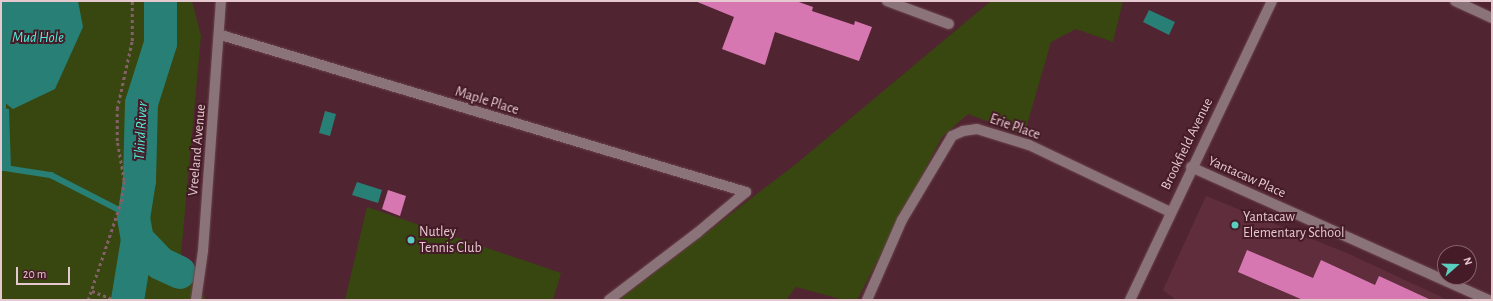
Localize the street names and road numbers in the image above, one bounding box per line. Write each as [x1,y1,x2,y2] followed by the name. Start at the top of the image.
[453,83,521,119] street label: Maple Place
[1158,95,1216,193] street label: Brookfield Avenue
[185,103,209,197] street label: Vreeland Avenue
[988,111,1042,143] street label: Erie Place
[1206,152,1288,202] street label: Yantacaw Place

